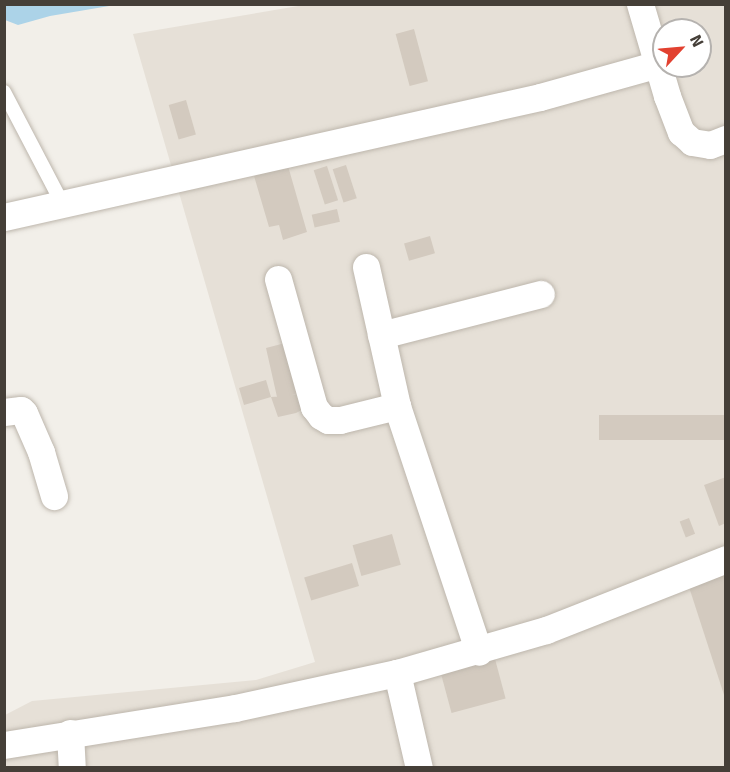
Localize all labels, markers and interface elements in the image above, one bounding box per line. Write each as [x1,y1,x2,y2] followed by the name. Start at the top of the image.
[652,18,712,78] north arrow
[685,32,708,50] text: N

